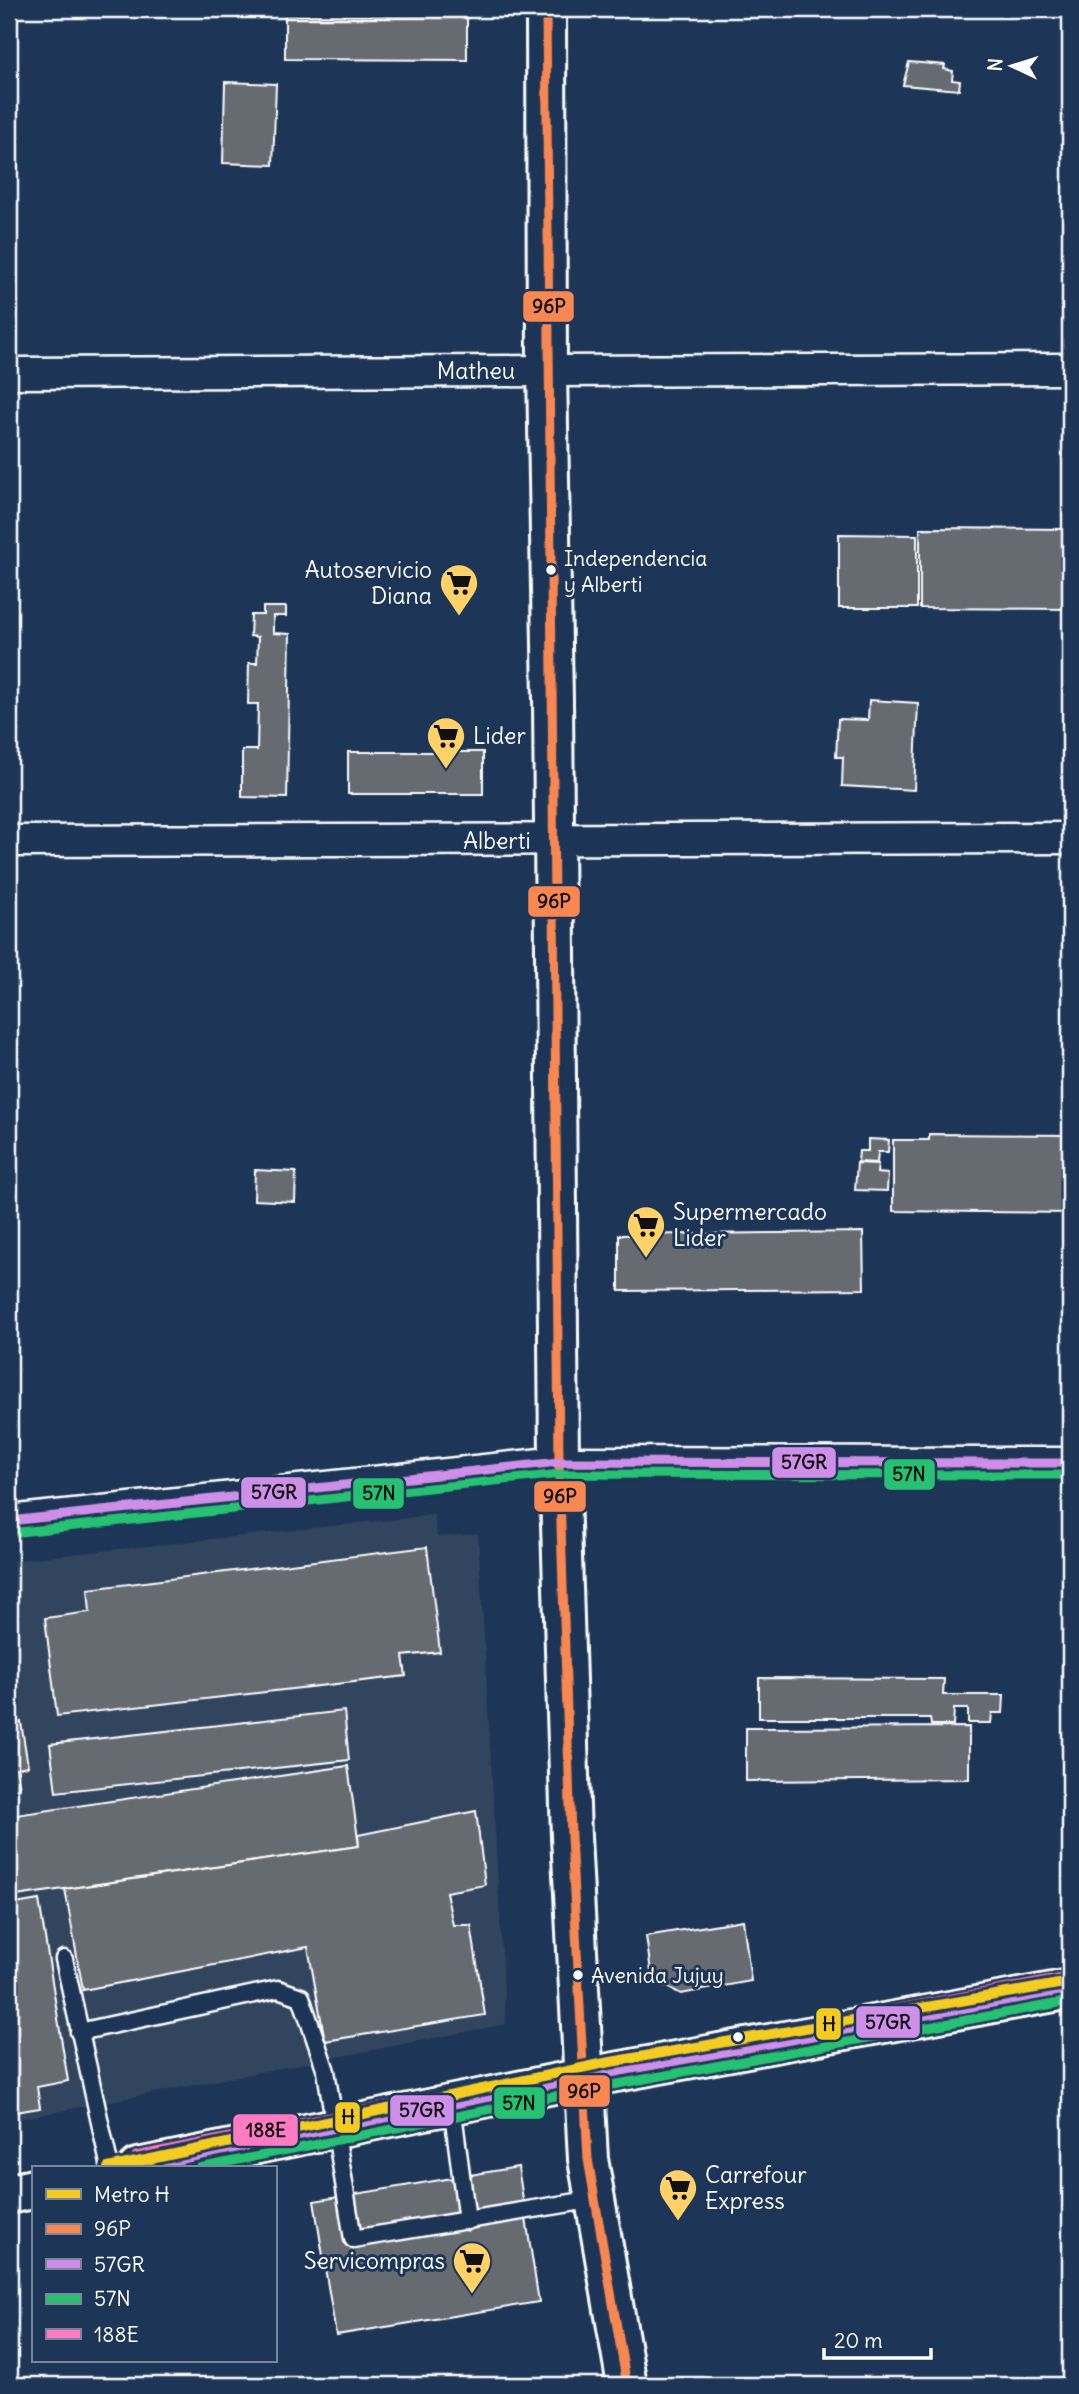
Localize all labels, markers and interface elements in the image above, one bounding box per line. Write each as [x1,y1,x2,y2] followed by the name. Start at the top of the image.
[978,32,1048,102] north arrow
[983,57,1007,72] text: N
[522,290,575,323] line badge: 96P
[532,294,566,318] text: 96P
[437,356,515,385] street label: Matheu
[564,545,707,598] place label: Independencia y Alberti
[305,555,432,610] place label: Autoservicio Diana
[438,562,480,617] supermarket icon: Autoservicio Diana
[544,563,558,577] marker: Independencia y Alberti
[425,715,467,770] supermarket icon: Lider
[473,721,526,750] place label: Lider
[463,826,531,855] street label: Alberti
[527,885,581,918] line badge: 96P
[537,889,571,913] text: 96P
[673,1197,827,1252] place label: Supermercado Lider
[625,1204,667,1259] supermarket icon: Supermercado Lider
[771,1446,837,1479] line badge: 57GR
[781,1450,827,1474] text: 57GR
[883,1458,936,1491] line badge: 57N
[892,1462,926,1486] text: 57N
[240,1476,307,1509] line badge: 57GR
[352,1477,405,1510] line badge: 57N
[251,1480,297,1504] text: 57GR
[533,1480,587,1513] line badge: 96P
[362,1481,396,1505] text: 57N
[543,1484,577,1508] text: 96P
[591,1962,724,1989] place label: Avenida Jujuy
[571,1968,585,1982] marker: Avenida Jujuy
[855,2005,921,2039] line badge: 57GR
[815,2007,842,2041] line badge: H
[865,2010,911,2034] text: 57GR
[822,2012,836,2036] text: H
[731,2030,745,2044] unlabelled marker
[558,2074,611,2108] line badge: 96P
[567,2079,601,2103] text: 96P
[493,2086,546,2120] line badge: 57N
[502,2091,536,2115] text: 57N
[389,2094,455,2127] line badge: 57GR
[399,2098,445,2122] text: 57GR
[334,2101,361,2134] line badge: H
[341,2105,355,2129] text: H
[232,2113,299,2147] line badge: 188E
[246,2118,286,2142] text: 188E
[705,2160,807,2215] place label: Carrefour Express
[32,2166,276,2362] legend
[657,2167,699,2222] supermarket icon: Carrefour Express
[94,2181,170,2208] text: Metro H
[94,2215,131,2242] text: 96P
[451,2240,493,2295] supermarket icon: Servicompras
[304,2246,445,2275] place label: Servicompras
[94,2251,145,2278] text: 57GR
[94,2285,131,2312] text: 57N
[824,2317,930,2361] scale bar
[94,2321,139,2348] text: 188E
[834,2327,883,2354] text: 20 m

